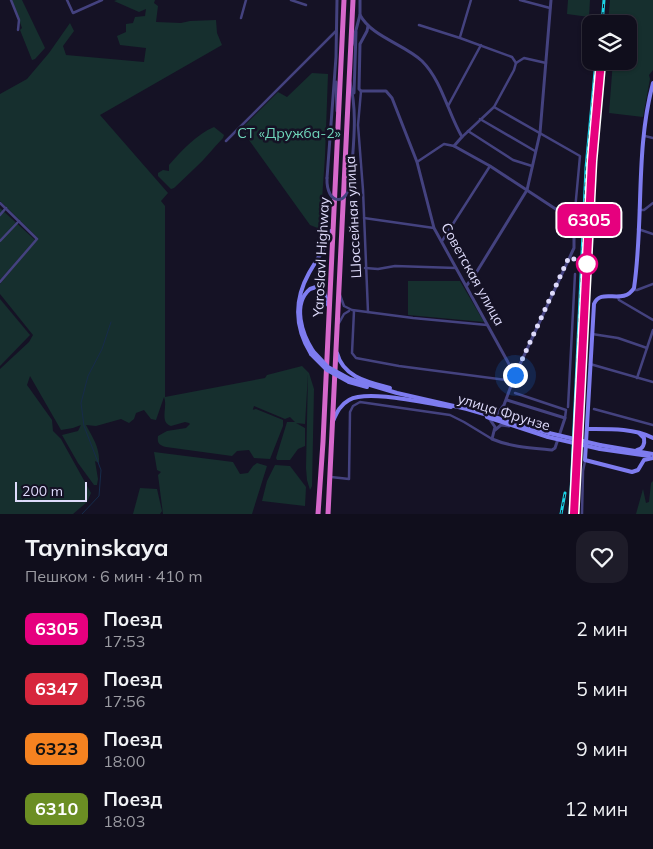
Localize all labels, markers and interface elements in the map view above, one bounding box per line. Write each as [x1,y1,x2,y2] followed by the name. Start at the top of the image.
[582,15,637,70] map controls
[582,15,637,70] button: layers
[237,124,341,142] park label: СТ «Дружба-2»
[341,155,365,279] street label: Шоссейная улица
[309,196,333,319] street label: Yaroslavl Highway
[554,204,624,236] line badge: 6305
[567,208,611,231] text: 6305
[437,219,509,329] street label: Советская улица
[576,253,598,275] unlabelled marker
[503,363,528,388] your location
[456,389,553,435] street label: улица Фрунзе
[15,479,88,502] scale bar
[22,482,63,500] text: 200 m
[576,531,628,583] button: heart
[25,532,169,562] text: Tayninskaya
[25,566,203,586] text: Пешком · 6 мин · 410 m
[103,607,162,631] text: Поезд
[35,617,78,640] text: 6305
[576,617,628,641] text: 2 мин
[103,631,145,651] text: 17:53
[103,667,162,691] text: Поезд
[35,677,78,700] text: 6347
[576,677,628,701] text: 5 мин
[103,691,145,711] text: 17:56
[103,727,162,751] text: Поезд
[35,737,78,760] text: 6323
[576,737,628,761] text: 9 мин
[103,751,145,771] text: 18:00
[103,787,162,811] text: Поезд
[35,797,78,820] text: 6310
[565,797,628,821] text: 12 мин
[103,811,145,831] text: 18:03

